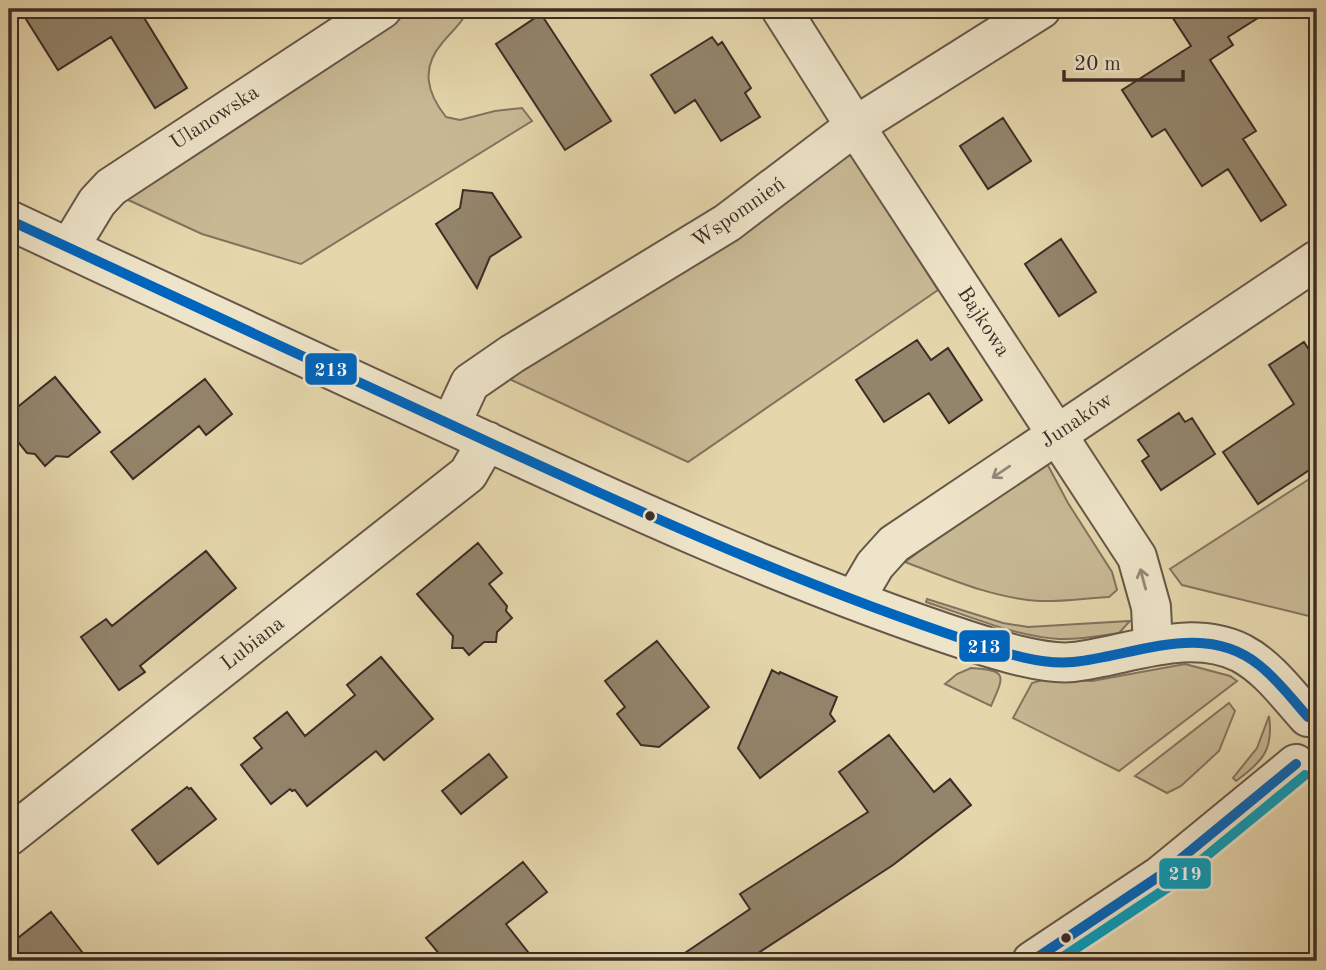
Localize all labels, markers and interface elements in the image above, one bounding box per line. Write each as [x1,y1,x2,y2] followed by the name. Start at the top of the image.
[1064,38,1182,82] scale bar
[1074,54,1121,75] text: 20 m
[167,82,263,154] street label: Ulanowska
[689,174,789,252] street label: Wspomnień
[953,283,1013,361] street label: Bajkowa
[304,352,358,386] line badge: 213
[314,362,348,381] text: 213
[1037,389,1117,453] street label: Junaków
[991,465,1011,479] one-way arrow
[643,509,657,523] unlabelled marker
[1136,568,1149,590] one-way arrow
[217,613,289,675] street label: Lubiana
[958,629,1011,663] line badge: 213
[967,639,1001,658] text: 213
[1158,857,1212,890] line badge: 219
[1168,866,1202,885] text: 219
[1059,931,1073,945] unlabelled marker

